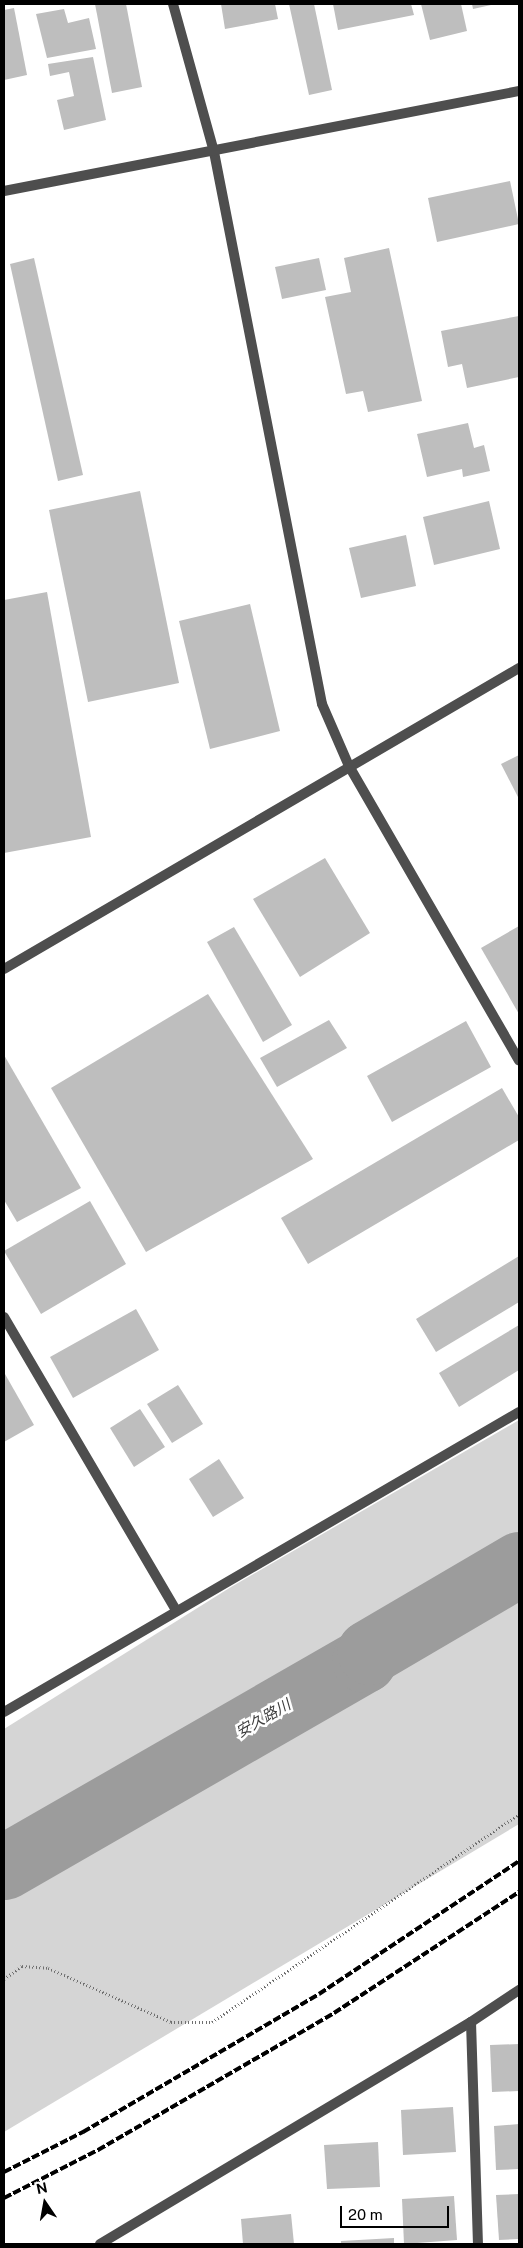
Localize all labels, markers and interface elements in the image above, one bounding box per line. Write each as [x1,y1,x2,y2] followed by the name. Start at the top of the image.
[233,1695,293,1741] water label: 安久路川
[20,2178,70,2228] north arrow
[35,2179,49,2197] text: N
[343,2196,452,2228] scale bar
[348,2206,383,2223] text: 20 m

